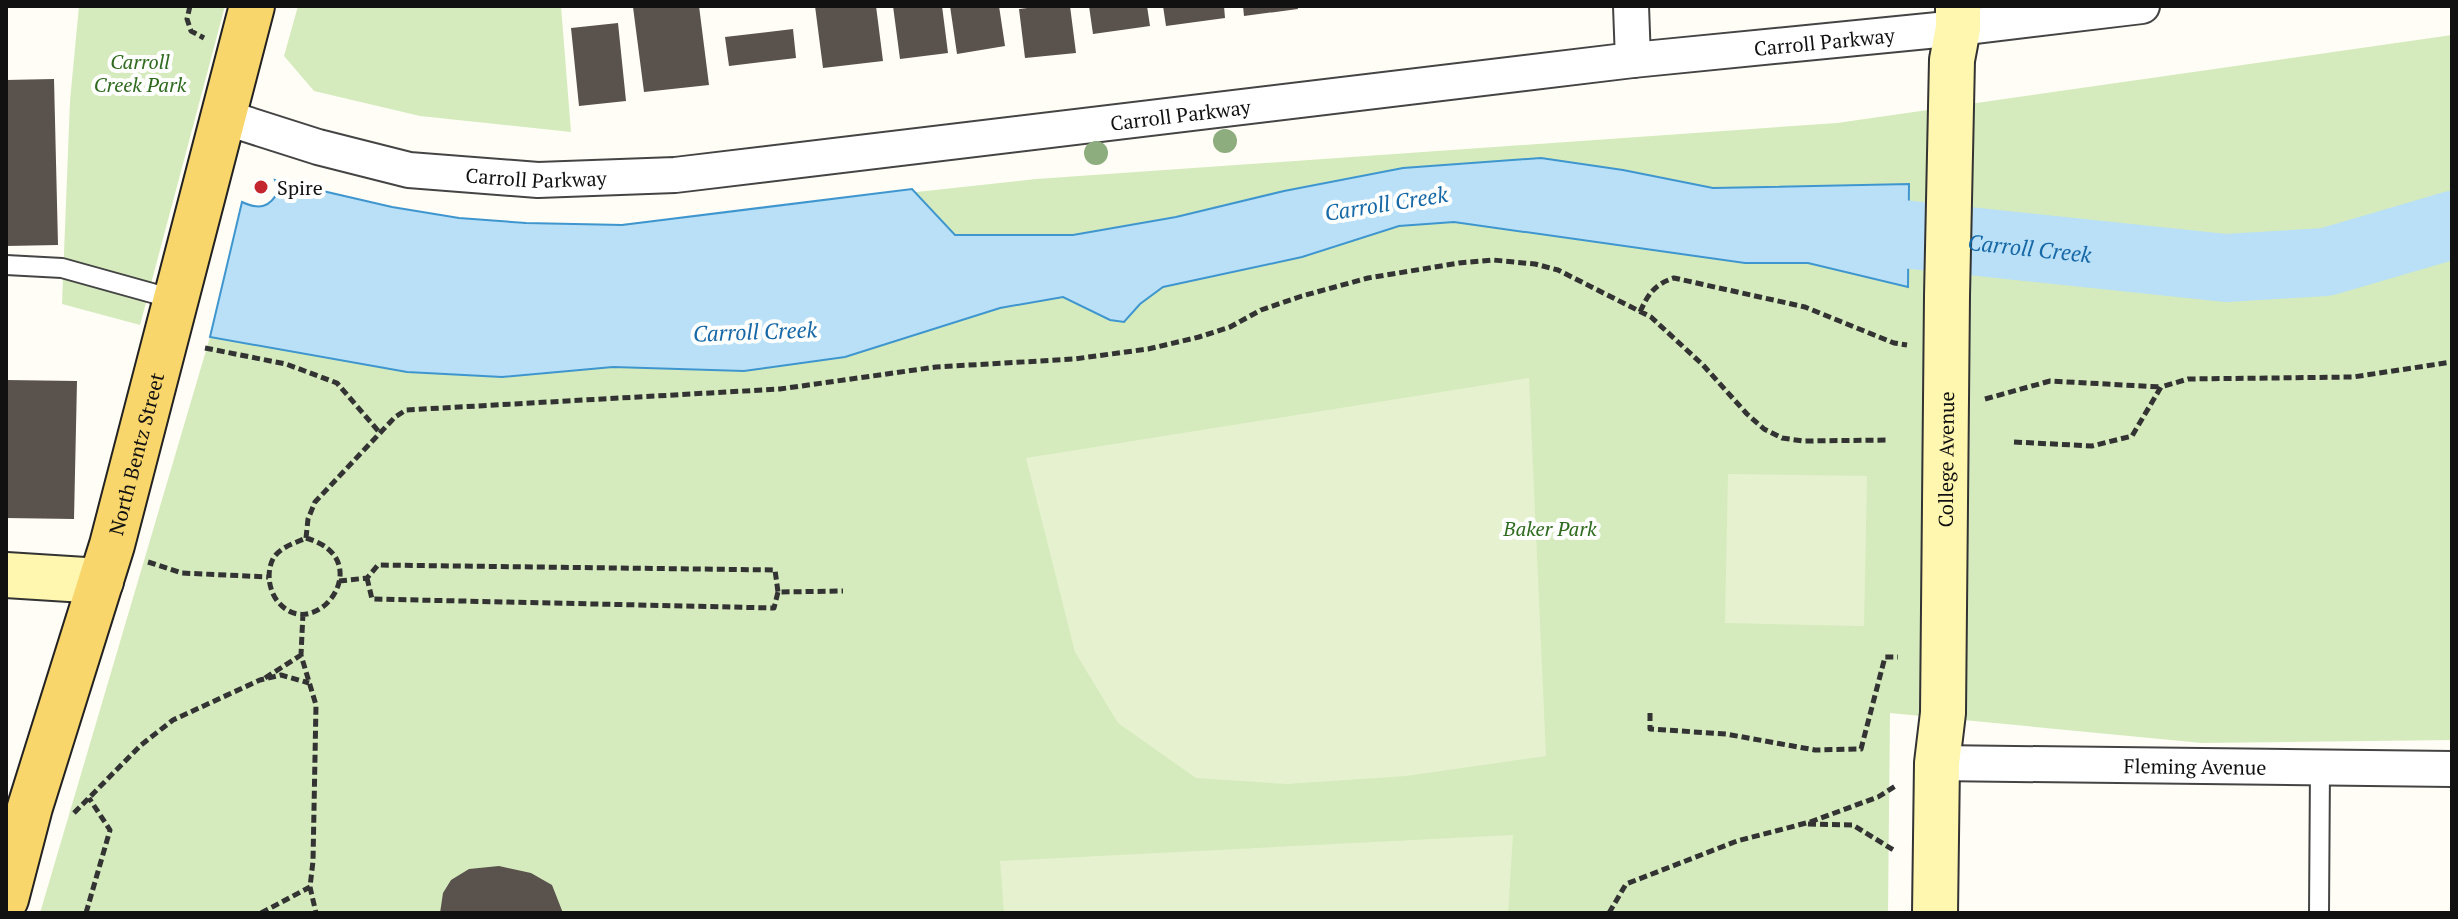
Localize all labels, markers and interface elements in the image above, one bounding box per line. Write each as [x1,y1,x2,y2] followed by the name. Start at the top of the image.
[1753,21,1897,62] street label: Carroll Parkway
[94,48,187,98] park label: Carroll Creek Park
[1109,92,1253,136] street label: Carroll Parkway
[465,161,608,194] street label: Carroll Parkway
[277,174,323,201] place label: Spire
[252,178,270,196] marker: Spire
[1322,179,1450,227] water label: Carroll Creek
[1967,226,2094,268] water label: Carroll Creek
[693,314,818,348] water label: Carroll Creek
[102,369,170,538] street label: North Bentz Street
[1931,391,1960,528] street label: College Avenue
[1502,515,1597,542] park label: Baker Park
[2123,752,2266,780] street label: Fleming Avenue

